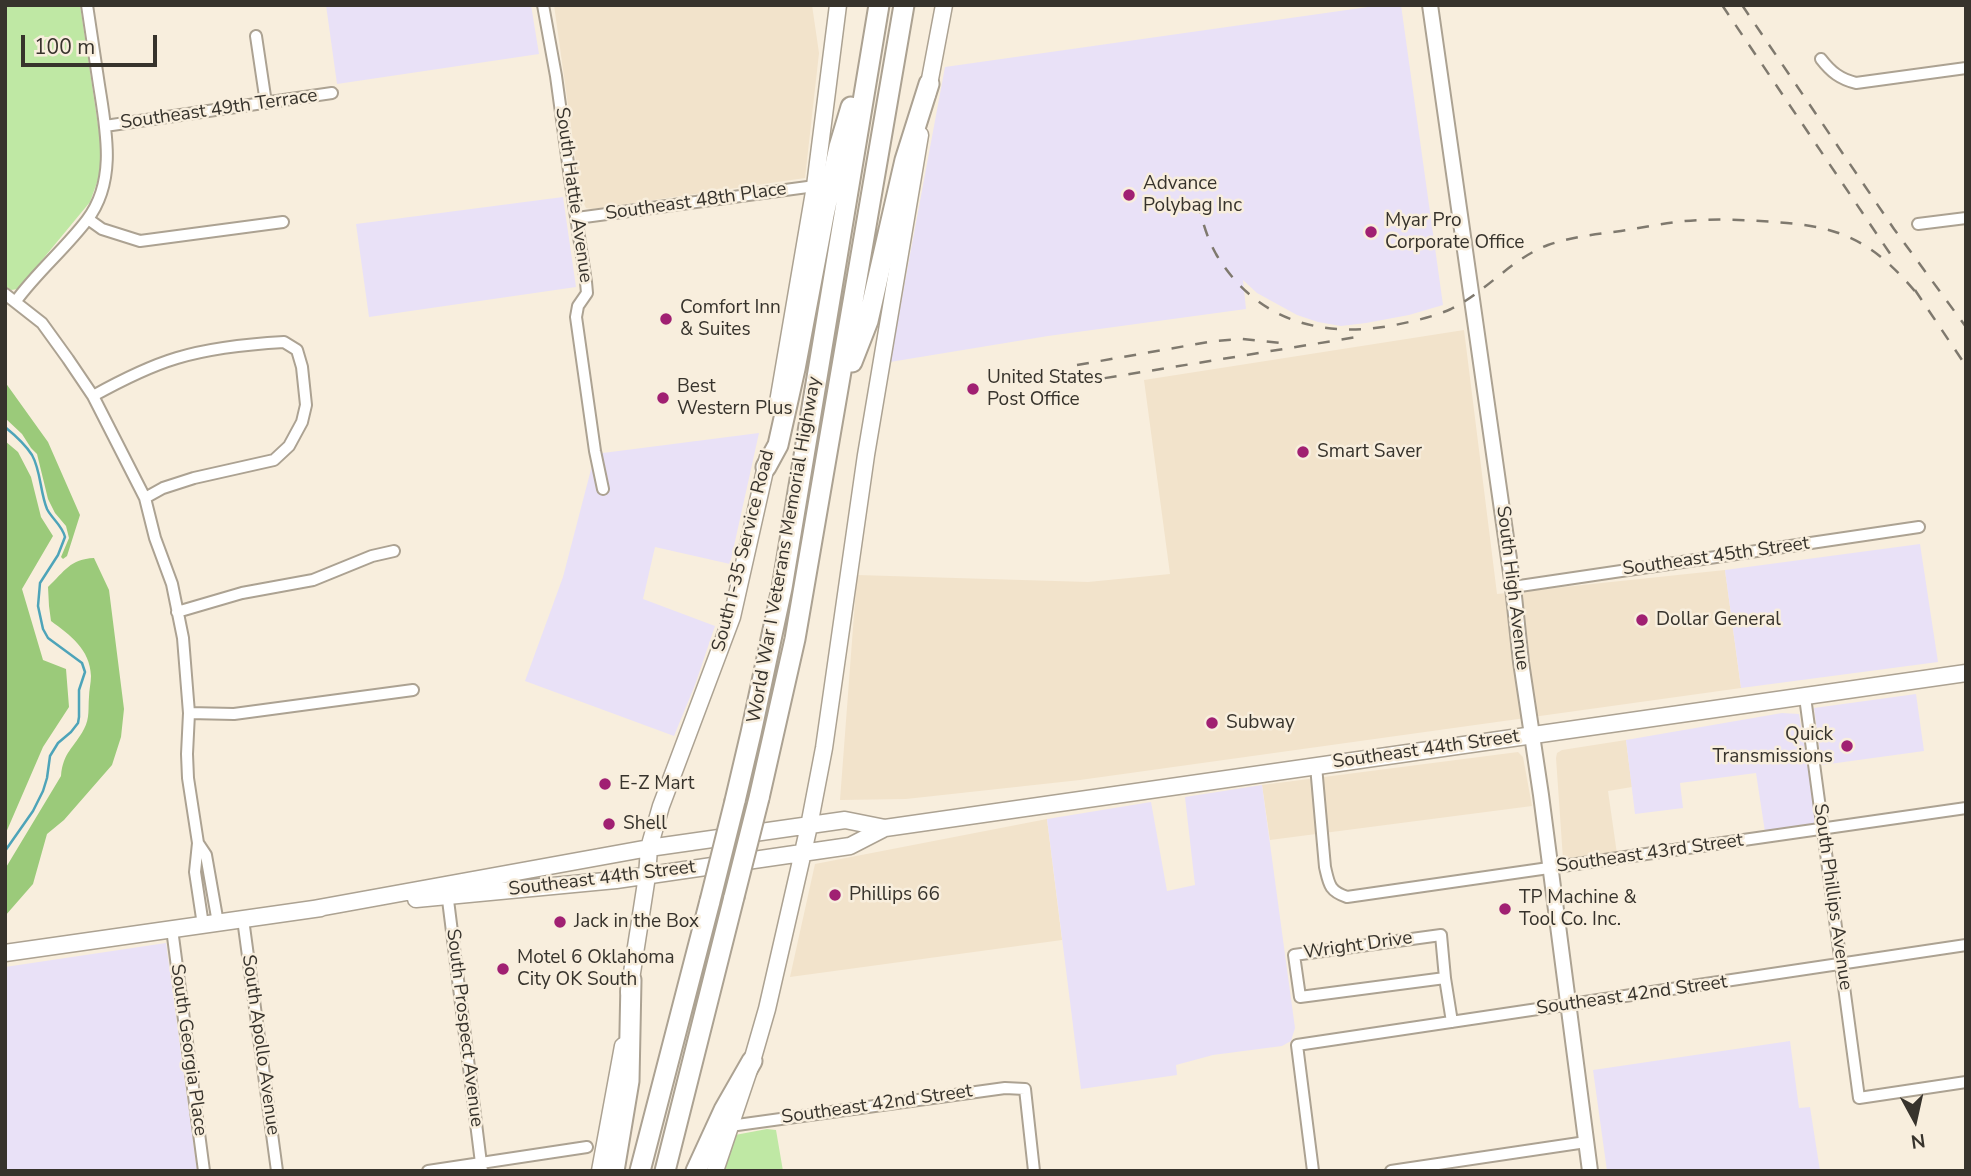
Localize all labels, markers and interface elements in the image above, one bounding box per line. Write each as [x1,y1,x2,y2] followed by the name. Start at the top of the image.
[24,21,161,65] scale bar
[34,33,95,61] text: 100 m
[119,85,319,135] street label: Southeast 49th Terrace
[549,106,597,284] street label: South Hattie Avenue
[1143,173,1242,217] place label: Advance Polybag Inc
[604,178,788,226] street label: Southeast 48th Place
[1121,187,1137,203] marker: Advance Polybag Inc
[1385,210,1524,254] place label: Myar Pro Corporate Office
[1363,224,1379,240] marker: Myar Pro Corporate Office
[680,297,781,341] place label: Comfort Inn & Suites
[658,311,674,327] marker: Comfort Inn & Suites
[987,367,1103,411] place label: United States Post Office
[743,375,827,725] street label: World War I Veterans Memorial Highway
[677,376,793,420] place label: Best Western Plus
[965,381,981,397] marker: United States Post Office
[655,390,671,406] marker: Best Western Plus
[1317,441,1422,463] place label: Smart Saver
[1295,444,1311,460] marker: Smart Saver
[708,448,780,654] street label: South I-35 Service Road
[1491,504,1533,672] street label: South High Avenue
[1621,533,1811,581] street label: Southeast 45th Street
[1656,609,1781,631] place label: Dollar General
[1634,612,1650,628] marker: Dollar General
[1226,712,1295,734] place label: Subway
[1204,715,1220,731] marker: Subway
[1712,724,1833,768] place label: Quick Transmissions
[1331,726,1521,774] street label: Southeast 44th Street
[1839,738,1855,754] marker: Quick Transmissions
[619,773,694,795] place label: E-Z Mart
[597,776,613,792] marker: E-Z Mart
[1808,802,1856,992] street label: South Phillips Avenue
[623,813,667,835] place label: Shell
[601,816,617,832] marker: Shell
[1555,830,1745,878] street label: Southeast 43rd Street
[507,856,697,902] street label: Southeast 44th Street
[849,884,940,906] place label: Phillips 66
[827,887,843,903] marker: Phillips 66
[1519,887,1637,931] place label: TP Machine & Tool Co. Inc.
[1497,901,1513,917] marker: TP Machine & Tool Co. Inc.
[574,911,699,933] place label: Jack in the Box
[552,914,568,930] marker: Jack in the Box
[1302,927,1414,965] street label: Wright Drive
[441,928,487,1128] street label: South Prospect Avenue
[517,947,675,991] place label: Motel 6 Oklahoma City OK South
[236,953,284,1137] street label: South Apollo Avenue
[495,961,511,977] marker: Motel 6 Oklahoma City OK South
[165,963,211,1137] street label: South Georgia Place
[1535,971,1729,1021] street label: Southeast 42nd Street
[780,1080,974,1130] street label: Southeast 42nd Street
[1880,1085,1950,1155] north arrow
[1909,1127,1927,1155] text: N

